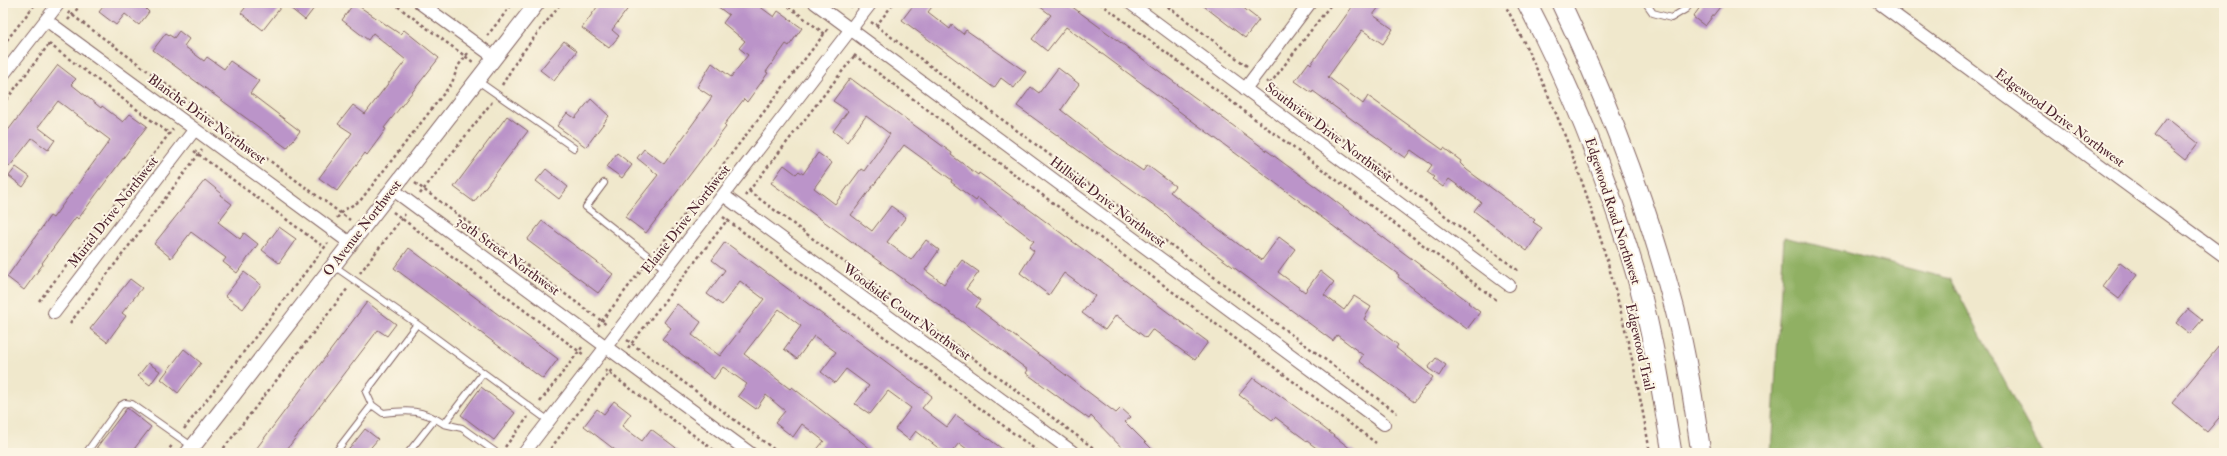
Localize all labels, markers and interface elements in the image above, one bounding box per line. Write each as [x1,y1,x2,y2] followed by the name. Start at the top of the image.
[1992,65,2129,171] street label: Edgewood Drive Northwest
[145,70,270,168] street label: Blanche Drive Northwest
[1262,79,1396,186] street label: Southview Drive Northwest
[1581,135,1645,287] street label: Edgewood Road Northwest
[64,153,162,271] street label: Muriel Drive Northwest
[1047,153,1170,252] street label: Hillside Drive Northwest
[638,161,734,277] street label: Elaine Drive Northwest
[319,176,405,279] street label: O Avenue Northwest
[453,213,563,299] street label: 30th Street Northwest
[839,259,975,364] street label: Woodside Court Northwest
[1622,302,1658,393] street label: Edgewood Trail

